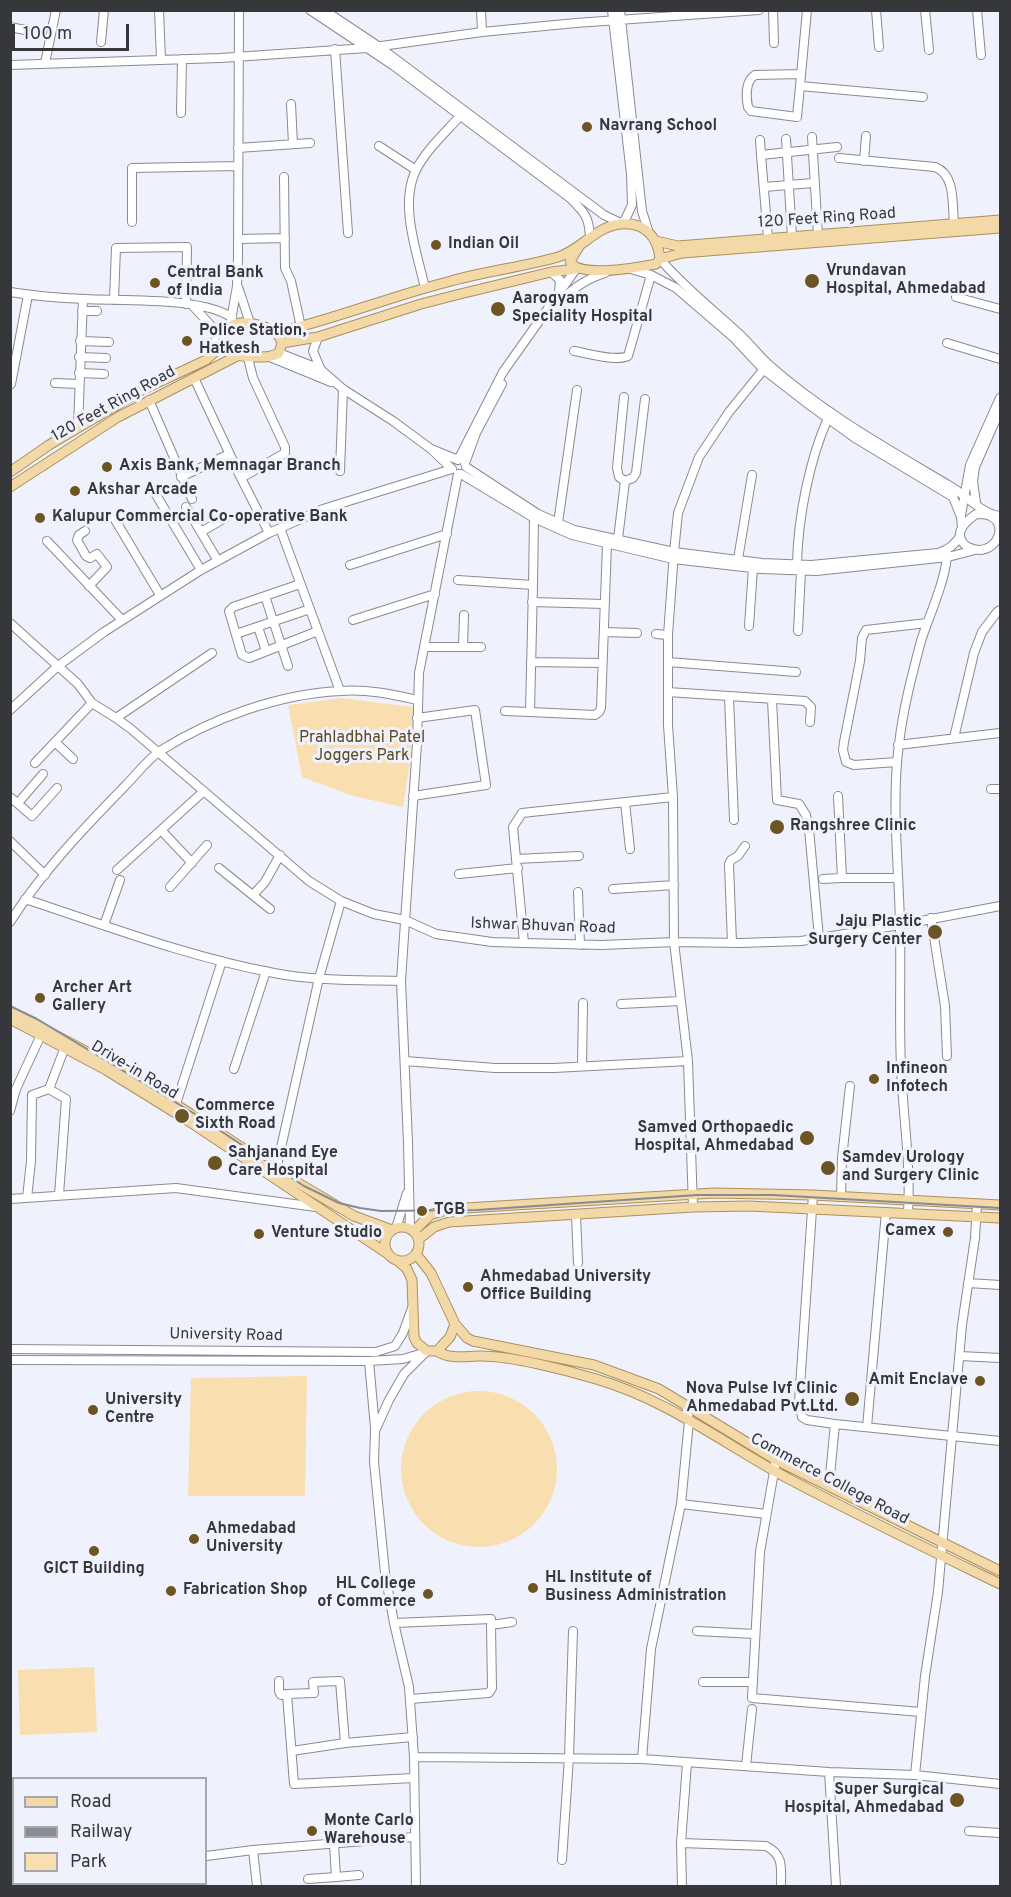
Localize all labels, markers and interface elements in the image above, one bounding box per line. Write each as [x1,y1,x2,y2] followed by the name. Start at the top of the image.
[15,12,132,50] scale bar
[23,23,72,46] text: 100 m
[599,117,717,137] place label: Navrang School
[580,120,594,134] marker: Navrang School
[757,205,897,233] street label: 120 Feet Ring Road
[448,235,519,255] place label: Indian Oil
[429,238,443,252] marker: Indian Oil
[826,262,986,300] place label: Vrundavan Hospital, Ahmedabad
[167,264,264,302] place label: Central Bank of India
[803,272,821,290] marker: Vrundavan Hospital, Ahmedabad
[148,276,162,290] marker: Central Bank of India
[512,290,653,328] place label: Aarogyam Speciality Hospital
[489,300,507,318] marker: Aarogyam Speciality Hospital
[199,322,306,360] place label: Police Station, Hatkesh
[180,334,194,348] marker: Police Station, Hatkesh
[49,363,179,447] street label: 120 Feet Ring Road
[119,457,341,477] place label: Axis Bank, Memnagar Branch
[100,460,114,474] marker: Axis Bank, Memnagar Branch
[87,481,198,501] place label: Akshar Arcade
[68,484,82,498] marker: Akshar Arcade
[52,508,348,528] place label: Kalupur Commercial Co-operative Bank
[33,511,47,525] marker: Kalupur Commercial Co-operative Bank
[299,729,425,767] park label: Prahladbhai Patel Joggers Park
[790,817,916,837] place label: Rangshree Clinic
[768,818,786,836] marker: Rangshree Clinic
[808,913,922,951] place label: Jaju Plastic Surgery Center
[470,915,616,939] street label: Ishwar Bhuvan Road
[926,923,944,941] marker: Jaju Plastic Surgery Center
[52,979,132,1017] place label: Archer Art Gallery
[33,991,47,1005] marker: Archer Art Gallery
[87,1037,181,1105] street label: Drive-in Road
[886,1060,948,1098] place label: Infineon Infotech
[867,1072,881,1086] marker: Infineon Infotech
[195,1097,276,1135] place label: Commerce Sixth Road
[173,1107,191,1125] marker: Commerce Sixth Road
[634,1119,794,1157] place label: Samved Orthopaedic Hospital, Ahmedabad
[798,1129,816,1147] marker: Samved Orthopaedic Hospital, Ahmedabad
[228,1144,338,1182] place label: Sahjanand Eye Care Hospital
[842,1149,979,1187] place label: Samdev Urology and Surgery Clinic
[206,1154,224,1172] marker: Sahjanand Eye Care Hospital
[819,1159,837,1177] marker: Samdev Urology and Surgery Clinic
[434,1201,465,1221] place label: TGB
[415,1204,429,1218] marker: TGB
[885,1222,936,1242] place label: Camex
[271,1224,382,1244] place label: Venture Studio
[941,1225,955,1239] marker: Camex
[252,1227,266,1241] marker: Venture Studio
[480,1268,651,1306] place label: Ahmedabad University Office Building
[461,1280,475,1294] marker: Ahmedabad University Office Building
[169,1325,283,1347] street label: University Road
[869,1371,968,1391] place label: Amit Enclave
[973,1374,987,1388] marker: Amit Enclave
[686,1380,838,1418] place label: Nova Pulse Ivf Clinic Ahmedabad Pvt.Ltd.
[843,1390,861,1408] marker: Nova Pulse Ivf Clinic Ahmedabad Pvt.Ltd.
[105,1391,182,1429] place label: University Centre
[86,1403,100,1417] marker: University Centre
[746,1430,912,1530] street label: Commerce College Road
[206,1520,296,1558] place label: Ahmedabad University
[187,1532,201,1546] marker: Ahmedabad University
[87,1544,101,1558] marker: GICT Building
[43,1560,145,1580] place label: GICT Building
[545,1569,726,1607] place label: HL Institute of Business Administration
[317,1575,416,1613] place label: HL College of Commerce
[183,1581,308,1601] place label: Fabrication Shop
[526,1581,540,1595] marker: HL Institute of Business Administration
[164,1584,178,1598] marker: Fabrication Shop
[421,1587,435,1601] marker: HL College of Commerce
[12,1777,207,1885] legend
[784,1781,944,1819] place label: Super Surgical Hospital, Ahmedabad
[70,1791,112,1814] text: Road
[948,1791,966,1809] marker: Super Surgical Hospital, Ahmedabad
[324,1812,414,1850] place label: Monte Carlo Warehouse
[70,1821,132,1844] text: Railway
[305,1824,319,1838] marker: Monte Carlo Warehouse
[70,1851,107,1874] text: Park

